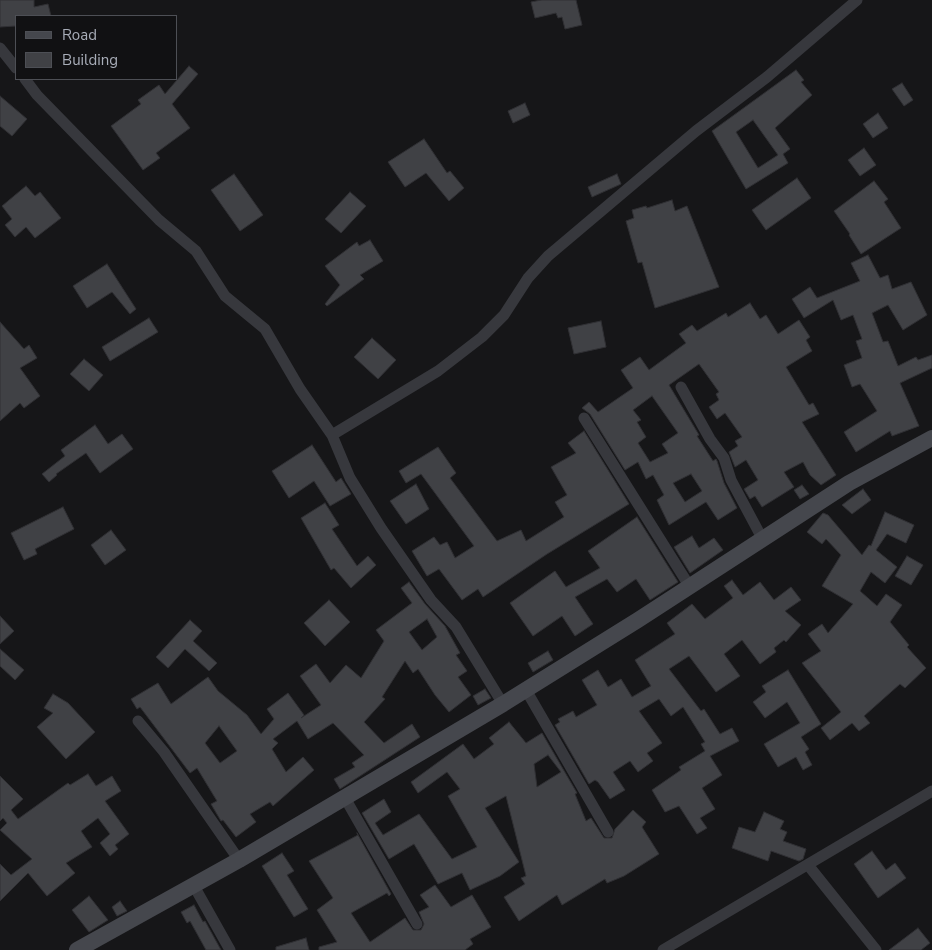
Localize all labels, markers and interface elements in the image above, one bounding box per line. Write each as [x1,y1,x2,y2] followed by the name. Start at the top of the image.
[15,15,178,80] legend
[62,25,97,45] text: Road
[62,50,118,70] text: Building

